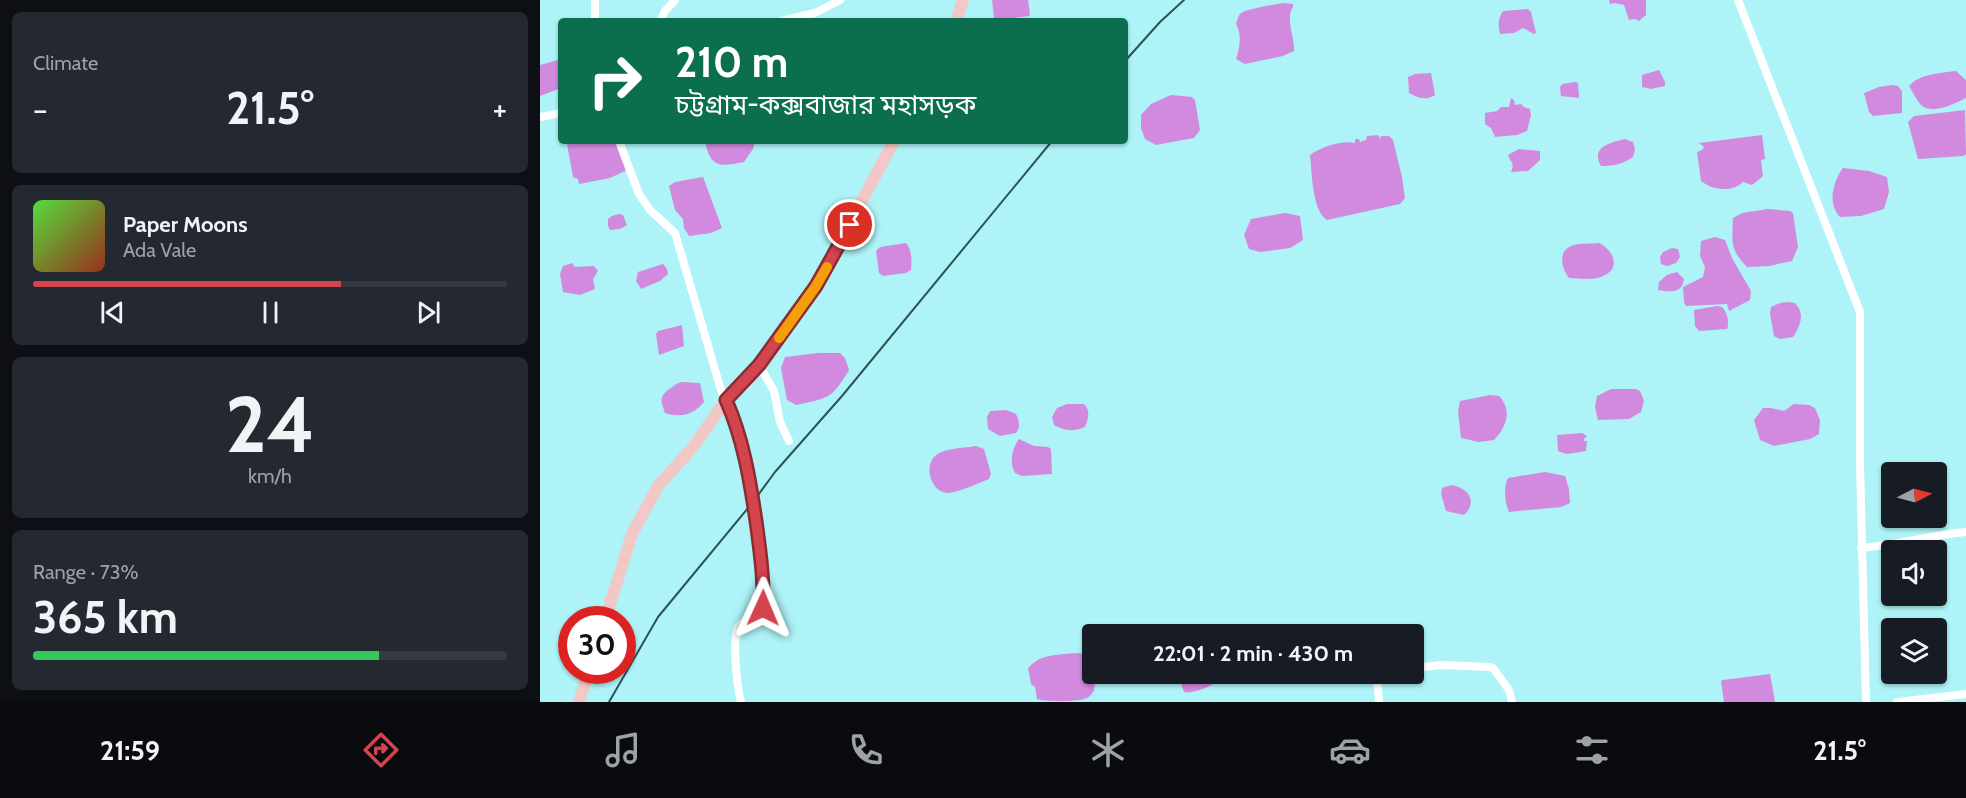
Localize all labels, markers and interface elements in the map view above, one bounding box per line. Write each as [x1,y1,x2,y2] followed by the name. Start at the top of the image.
[675,36,788,88] text: 210 m
[576,42,654,120] icon: right
[33,51,98,75] text: Climate
[226,81,314,135] text: 21.5°
[675,88,976,121] text: চট্টগ্রাম-কক্সবাজার মহাসড়ক
[33,89,48,129] text: −
[492,89,507,129] text: +
[824,199,875,250] pin
[833,208,866,241] icon: arrive
[123,211,247,238] text: Paper Moons
[123,238,196,262] text: Ada Vale
[96,296,129,329] icon: previous
[254,296,287,329] icon: pause
[412,296,445,329] icon: next
[225,377,315,472] text: 24
[1881,462,1947,528] north arrow
[1881,462,1947,684] map controls
[248,464,292,488] text: km/h
[1881,540,1947,606] button: sound
[33,560,139,584] text: Range · 73%
[731,576,795,640] position arrow
[33,590,178,644] text: 365 km
[558,606,636,684] speed limit sign: 30
[1881,618,1947,684] button: layers
[1153,640,1353,667] text: 22:01 · 2 min · 430 m
[360,729,402,771] icon: directions
[602,729,644,771] icon: music
[845,729,887,771] icon: phone
[1087,729,1129,771] icon: climate
[1329,729,1371,771] icon: car
[1571,729,1613,771] icon: filters
[100,734,160,767] text: 21:59
[1813,734,1866,767] text: 21.5°

